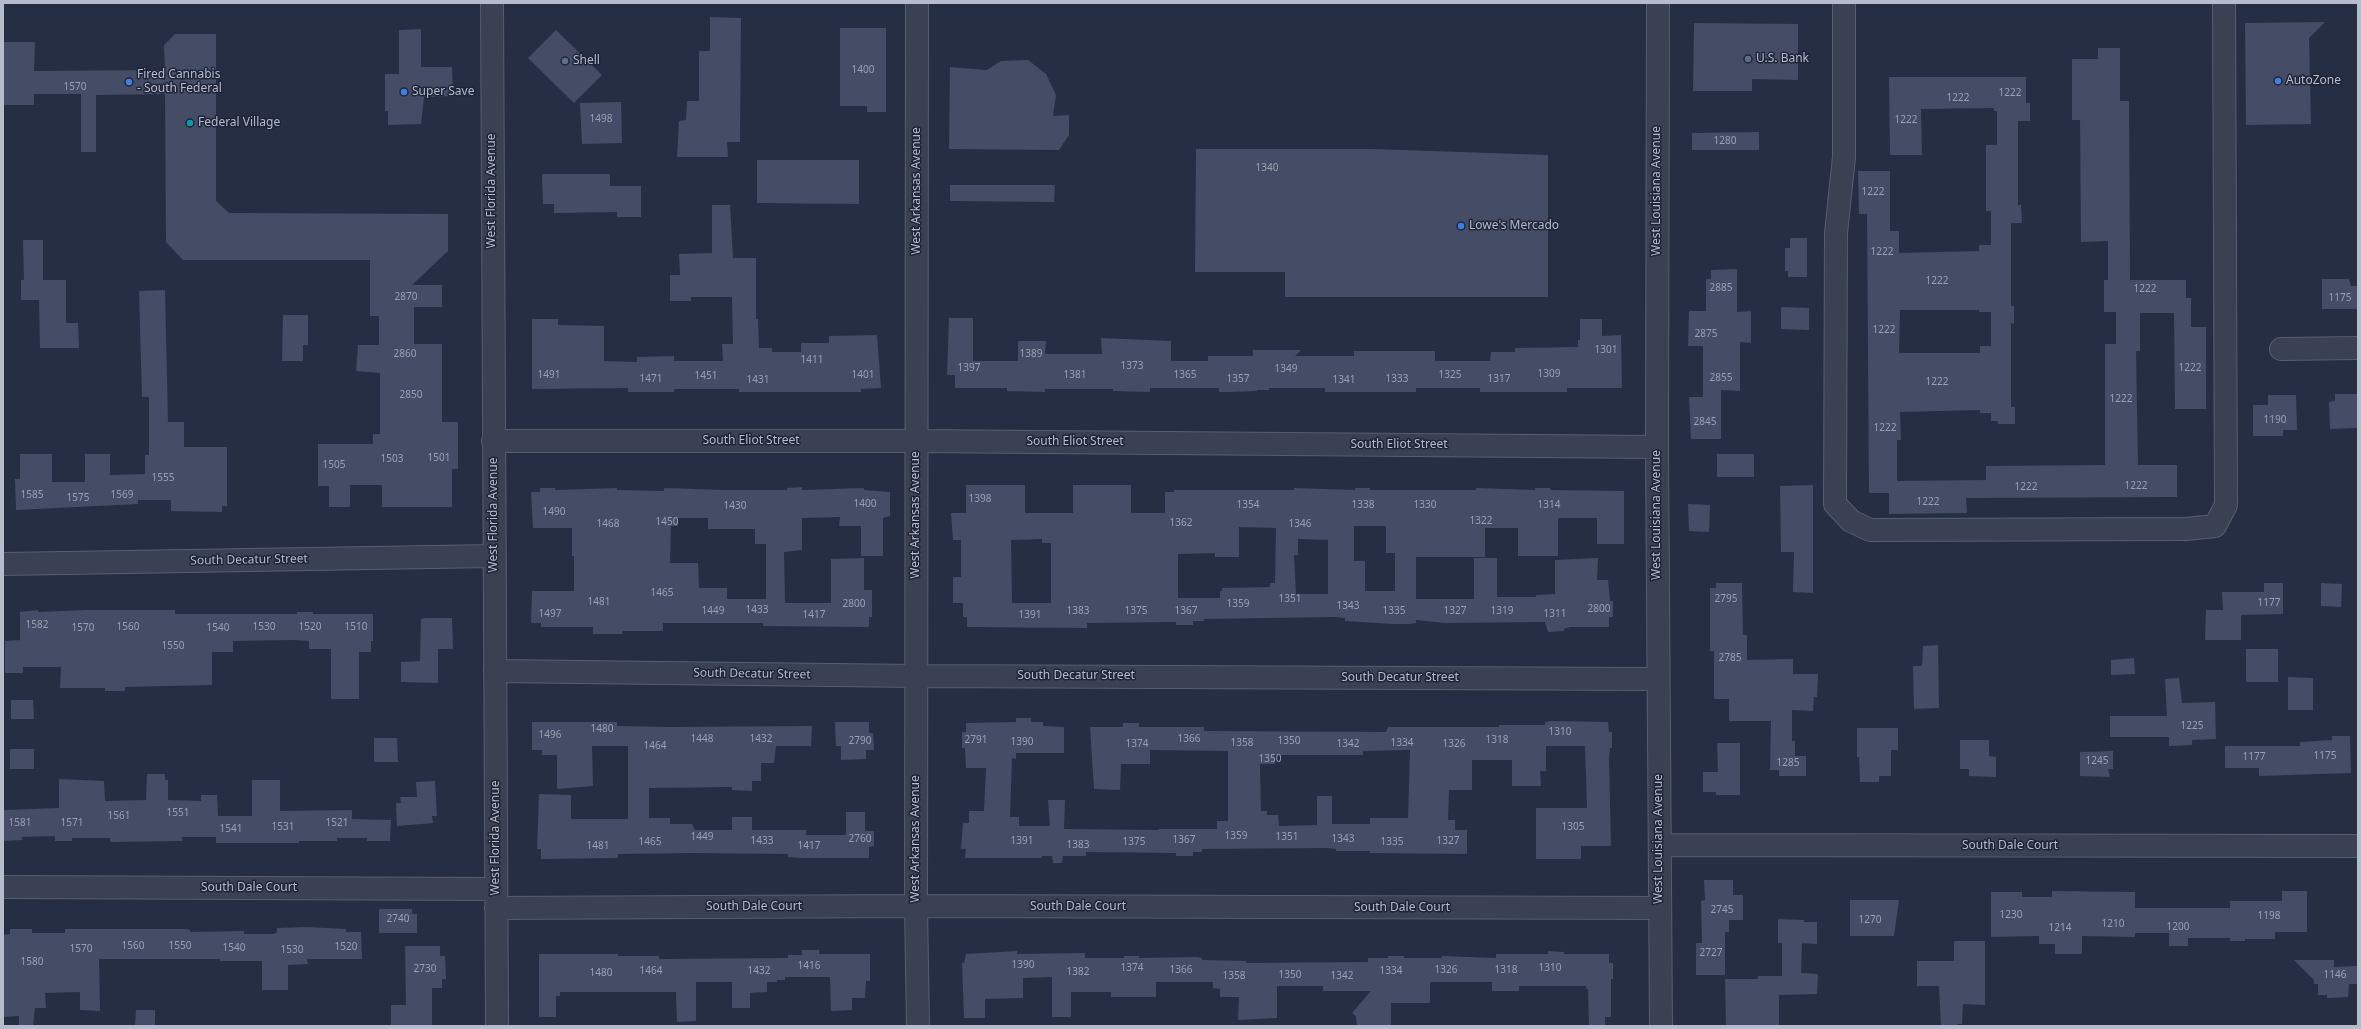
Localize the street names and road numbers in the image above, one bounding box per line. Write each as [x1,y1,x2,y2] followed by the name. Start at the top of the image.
[1650,126,1664,256] street label: West Louisiana Avenue
[910,127,924,255] street label: West Arkansas Avenue
[485,134,499,248] street label: West Florida Avenue
[702,434,800,448] street label: South Eliot Street
[1026,435,1124,449] street label: South Eliot Street
[1350,438,1448,452] street label: South Eliot Street
[1650,450,1664,580] street label: West Louisiana Avenue
[909,451,923,579] street label: West Arkansas Avenue
[487,458,501,572] street label: West Florida Avenue
[190,552,308,568] street label: South Decatur Street
[693,666,811,682] street label: South Decatur Street
[1017,669,1135,683] street label: South Decatur Street
[1341,671,1459,685] street label: South Decatur Street
[1652,774,1666,904] street label: West Louisiana Avenue
[909,775,923,903] street label: West Arkansas Avenue
[489,781,503,895] street label: West Florida Avenue
[1962,839,2058,853] street label: South Dale Court
[201,881,297,895] street label: South Dale Court
[706,900,802,914] street label: South Dale Court
[1030,900,1126,914] street label: South Dale Court
[1354,901,1450,915] street label: South Dale Court

